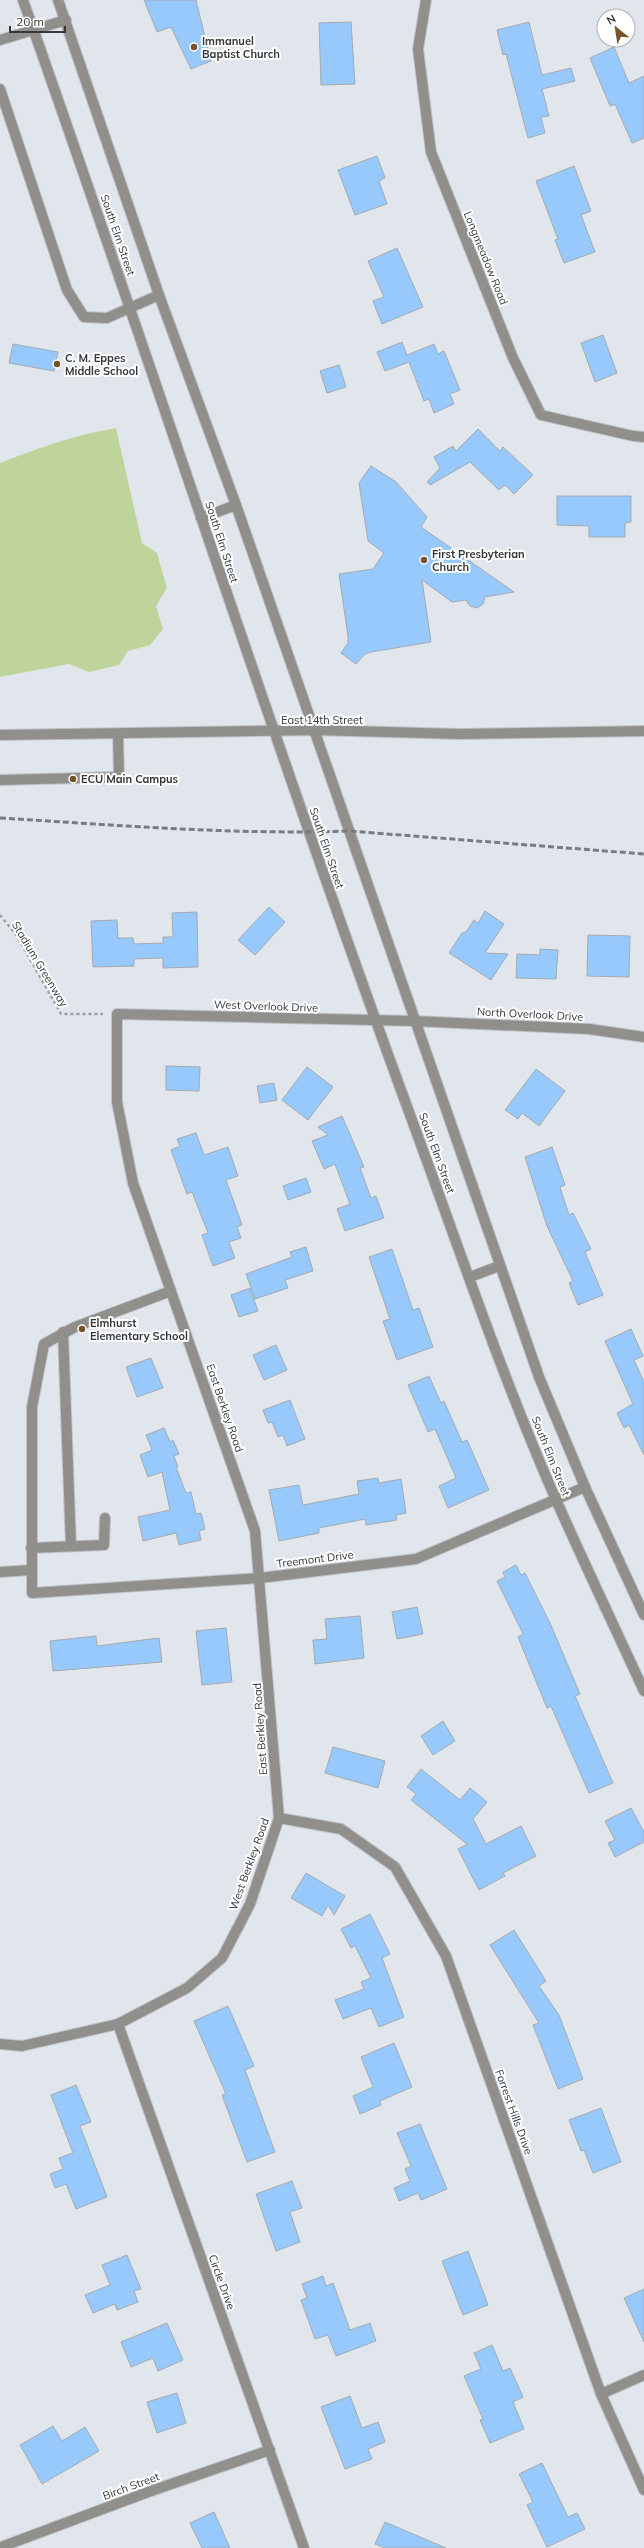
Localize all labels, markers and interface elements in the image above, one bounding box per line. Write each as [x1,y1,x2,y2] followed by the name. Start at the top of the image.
[10,8,65,34] scale bar
[596,8,636,48] north arrow
[604,11,618,27] text: N
[16,14,44,29] text: 20 m
[202,34,280,61] place label: Immanuel Baptist Church
[189,42,199,52] marker: Immanuel Baptist Church
[98,193,138,277] street label: South Elm Street
[461,209,511,307] street label: Longmeadow Road
[65,351,138,378] place label: C. M. Eppes Middle School
[52,359,62,369] marker: C. M. Eppes Middle School
[202,500,242,585] street label: South Elm Street
[432,547,525,574] place label: First Presbyterian Church
[419,555,429,565] marker: First Presbyterian Church
[281,713,363,727] street label: East 14th Street
[81,772,179,786] place label: ECU Main Campus
[68,774,78,784] marker: ECU Main Campus
[307,806,347,890] street label: South Elm Street
[9,919,71,1010] street label: Stadium Greenway
[214,997,318,1015] street label: West Overlook Drive
[476,1004,584,1024] street label: North Overlook Drive
[416,1111,458,1195] street label: South Elm Street
[90,1316,188,1343] place label: Elmhurst Elementary School
[77,1324,87,1334] marker: Elmhurst Elementary School
[203,1362,247,1454] street label: East Berkley Road
[529,1414,573,1498] street label: South Elm Street
[276,1547,354,1571] street label: Treemont Drive
[250,1682,270,1776] street label: East Berkley Road
[226,1816,272,1912] street label: West Berkley Road
[492,2068,536,2156] street label: Forrest Hills Drive
[206,2253,238,2311] street label: Circle Drive
[101,2469,161,2503] street label: Birch Street

